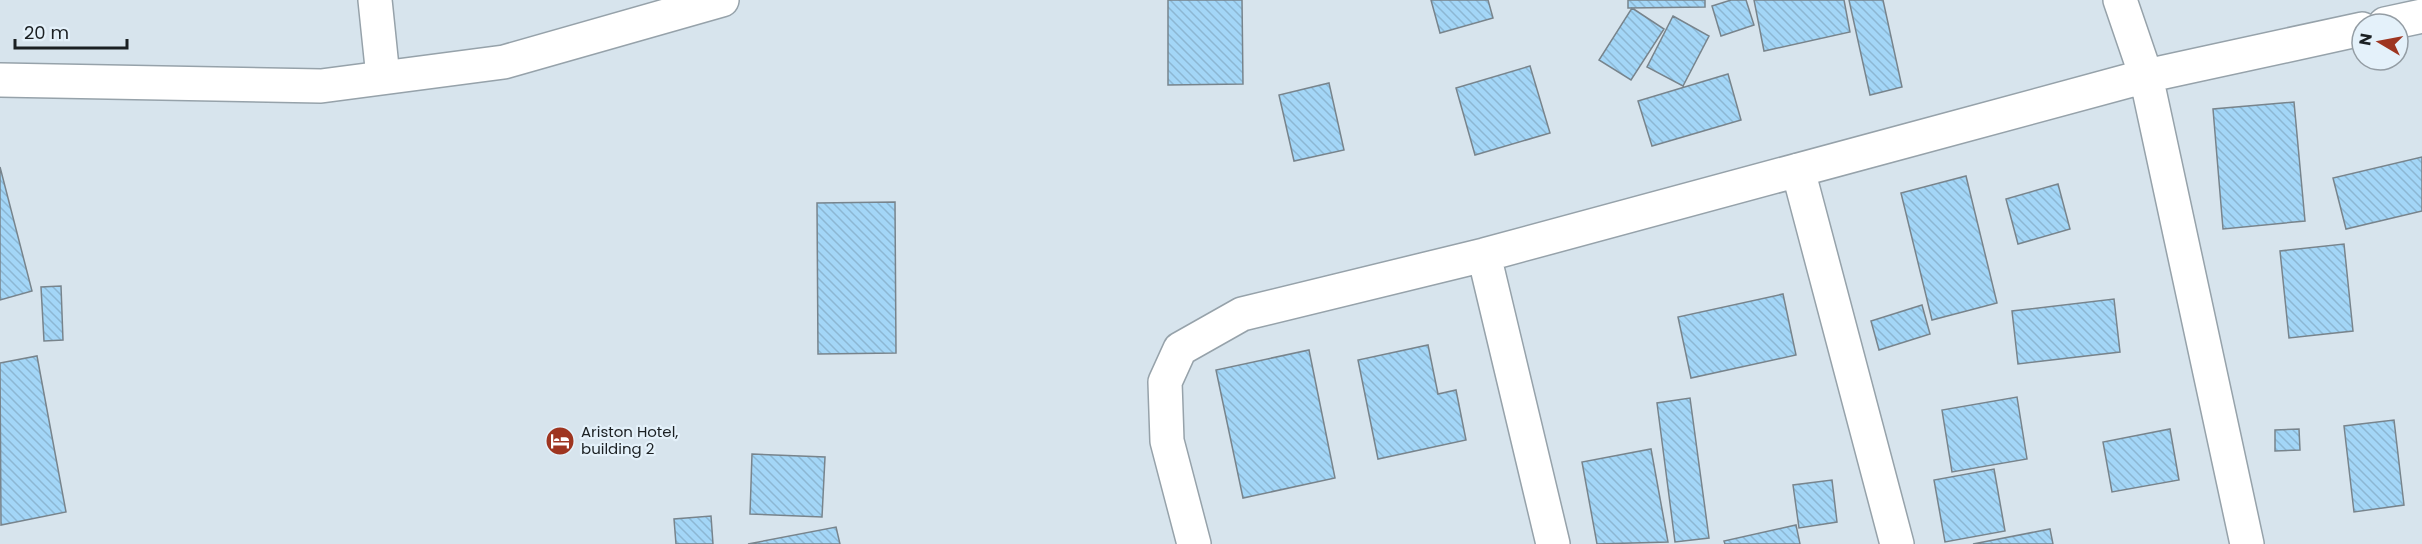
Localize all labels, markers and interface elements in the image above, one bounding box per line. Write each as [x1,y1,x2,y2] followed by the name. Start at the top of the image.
[15,12,128,50] scale bar
[2350,12,2410,72] north arrow
[24,20,69,45] text: 20 m
[2353,32,2378,47] text: N
[581,421,678,459] place label: Ariston Hotel, building 2
[544,425,576,457] hotel icon: Ariston Hotel, building 2

